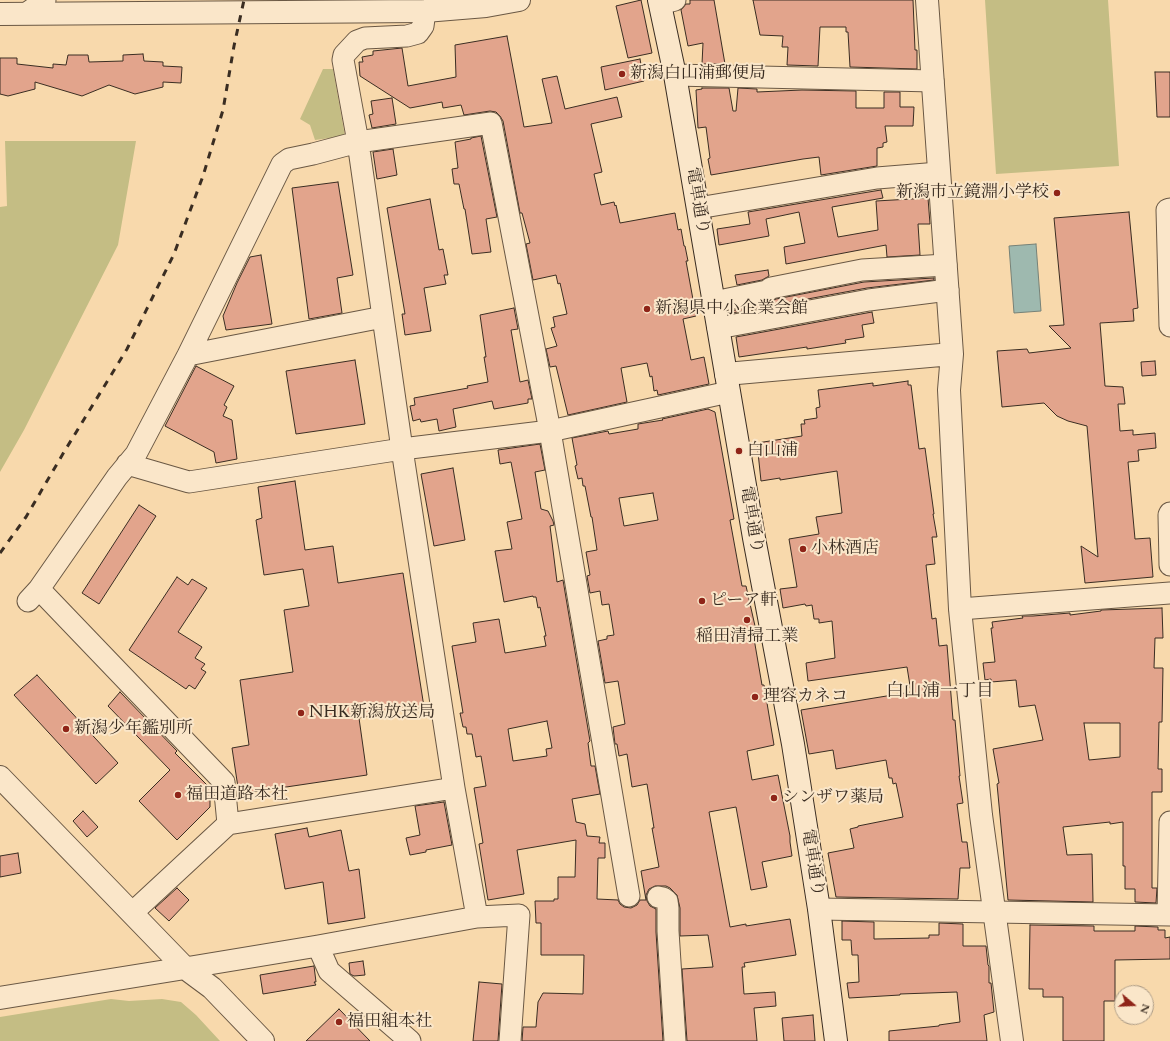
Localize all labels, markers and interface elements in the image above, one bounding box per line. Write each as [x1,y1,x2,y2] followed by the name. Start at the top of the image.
[630,64,766,84] place label: 新潟白山浦郵便局
[617,69,627,79] marker: 新潟白山浦郵便局
[681,166,713,236] street label: 電車通り
[896,183,1049,203] place label: 新潟市立鏡淵小学校
[1052,188,1062,198] marker: 新潟市立鏡淵小学校
[655,299,808,319] place label: 新潟県中小企業会館
[642,304,652,314] marker: 新潟県中小企業会館
[747,441,798,461] place label: 白山浦
[734,446,744,456] marker: 白山浦
[735,485,767,555] street label: 電車通り
[811,539,879,559] place label: 小林酒店
[798,544,808,554] marker: 小林酒店
[710,591,777,611] place label: ピーア軒
[697,596,707,606] marker: ピーア軒
[742,615,752,625] marker: 稲田清掃工業
[696,627,798,647] place label: 稲田清掃工業
[886,681,994,703] district label: 白山浦一丁目
[763,687,848,707] place label: 理容カネコ
[750,692,760,702] marker: 理容カネコ
[309,703,435,723] place label: NHK新潟放送局
[296,708,306,718] marker: NHK新潟放送局
[74,719,193,739] place label: 新潟少年鑑別所
[61,724,71,734] marker: 新潟少年鑑別所
[186,785,288,805] place label: 福田道路本社
[782,788,884,808] place label: シンザワ薬局
[173,790,183,800] marker: 福田道路本社
[769,793,779,803] marker: シンザワ薬局
[797,828,827,898] street label: 電車通り
[1114,985,1154,1025] north arrow
[1136,1002,1154,1016] text: N
[347,1012,432,1032] place label: 福田組本社
[334,1017,344,1027] marker: 福田組本社

